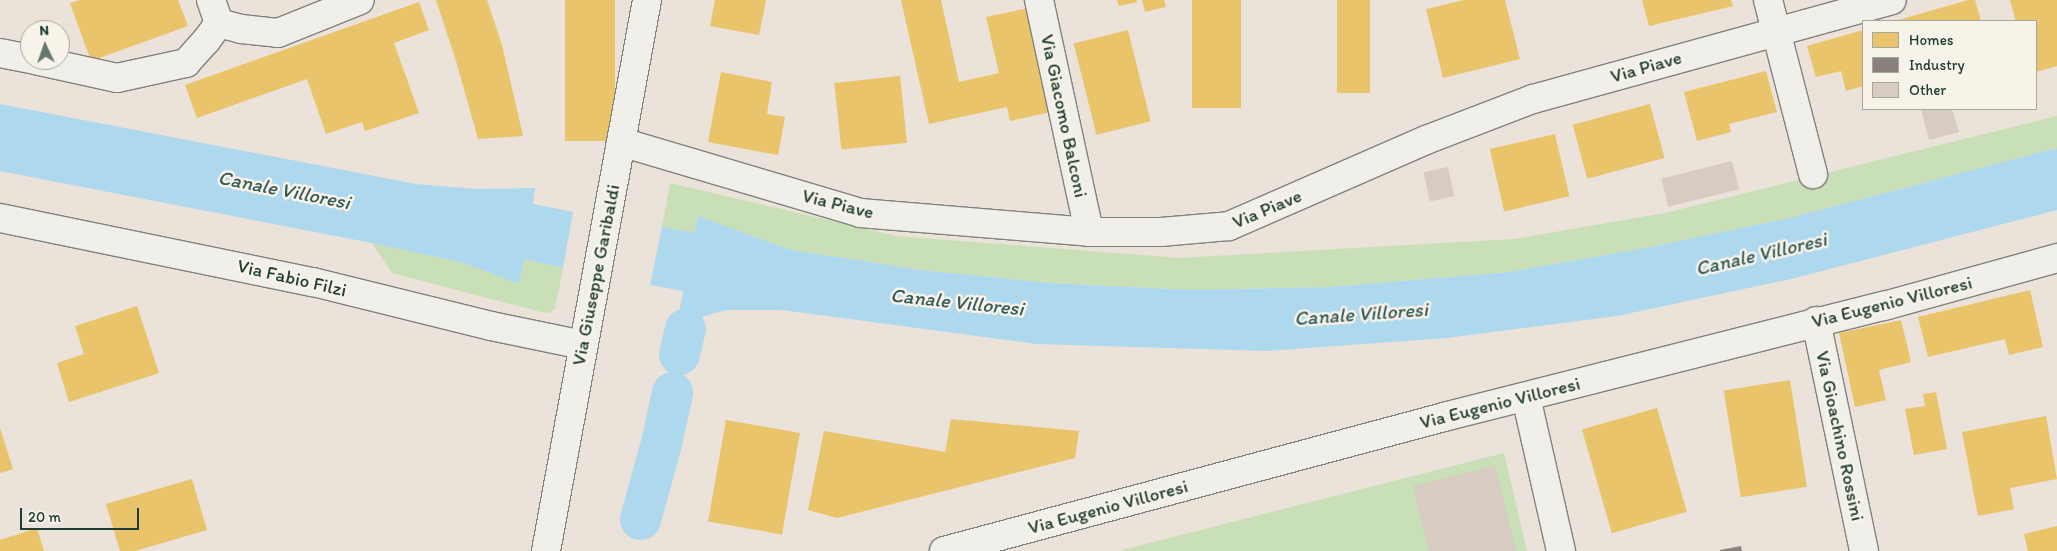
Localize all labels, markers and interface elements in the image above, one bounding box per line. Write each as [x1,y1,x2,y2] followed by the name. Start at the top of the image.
[20,20,70,70] north arrow
[1862,20,2037,110] legend
[39,22,49,39] text: N
[1909,31,1953,49] text: Homes
[1036,32,1092,200] street label: Via Giacomo Balconi
[1608,46,1684,88] street label: Via Piave
[1909,56,1965,74] text: Industry
[1909,81,1946,99] text: Other
[216,165,352,215] water label: Canale Villoresi
[567,182,625,368] street label: Via Giuseppe Garibaldi
[800,184,876,224] street label: Via Piave
[1229,184,1305,234] street label: Via Piave
[1693,227,1829,281] water label: Canale Villoresi
[235,254,349,302] street label: Via Fabio Filzi
[1809,271,1975,333] street label: Via Eugenio Villoresi
[889,283,1025,321] water label: Canale Villoresi
[1293,297,1429,331] water label: Canale Villoresi
[1811,349,1869,523] street label: Via Gioachino Rossini
[1417,372,1583,434] street label: Via Eugenio Villoresi
[1025,475,1191,539] street label: Via Eugenio Villoresi
[22,498,141,530] scale bar
[28,508,61,526] text: 20 m

